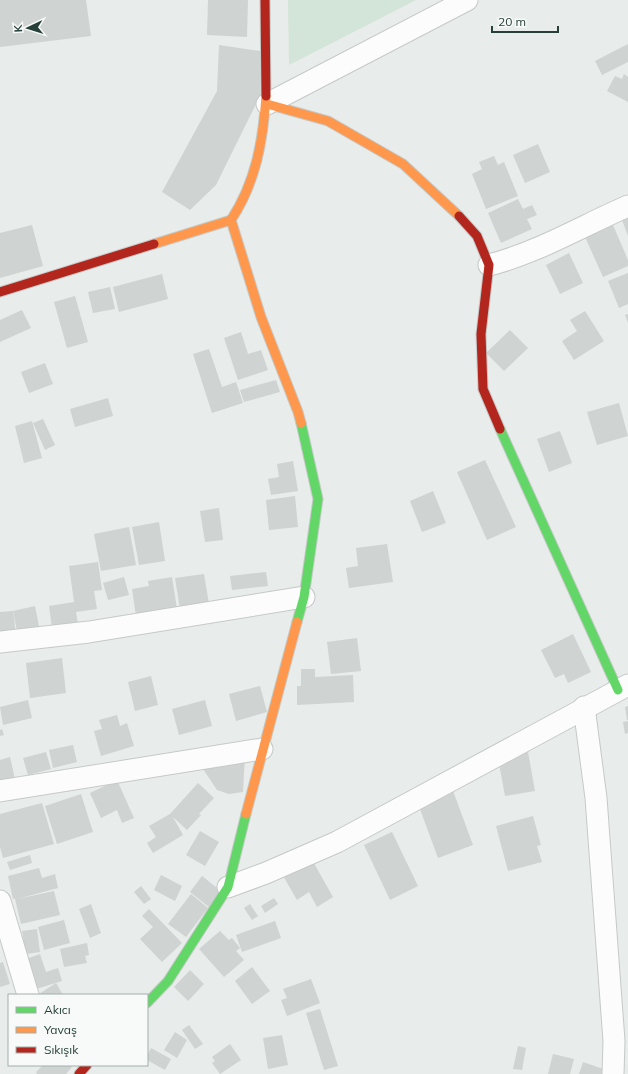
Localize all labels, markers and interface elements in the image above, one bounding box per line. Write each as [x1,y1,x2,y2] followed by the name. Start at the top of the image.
[8,8,48,48] north arrow
[492,8,558,34] scale bar
[498,14,526,29] text: 20 m
[11,24,25,33] text: K
[8,994,148,1066] legend
[44,1002,71,1017] text: Akıcı
[43,1022,77,1037] text: Yavaş
[44,1042,79,1057] text: Sıkışık

